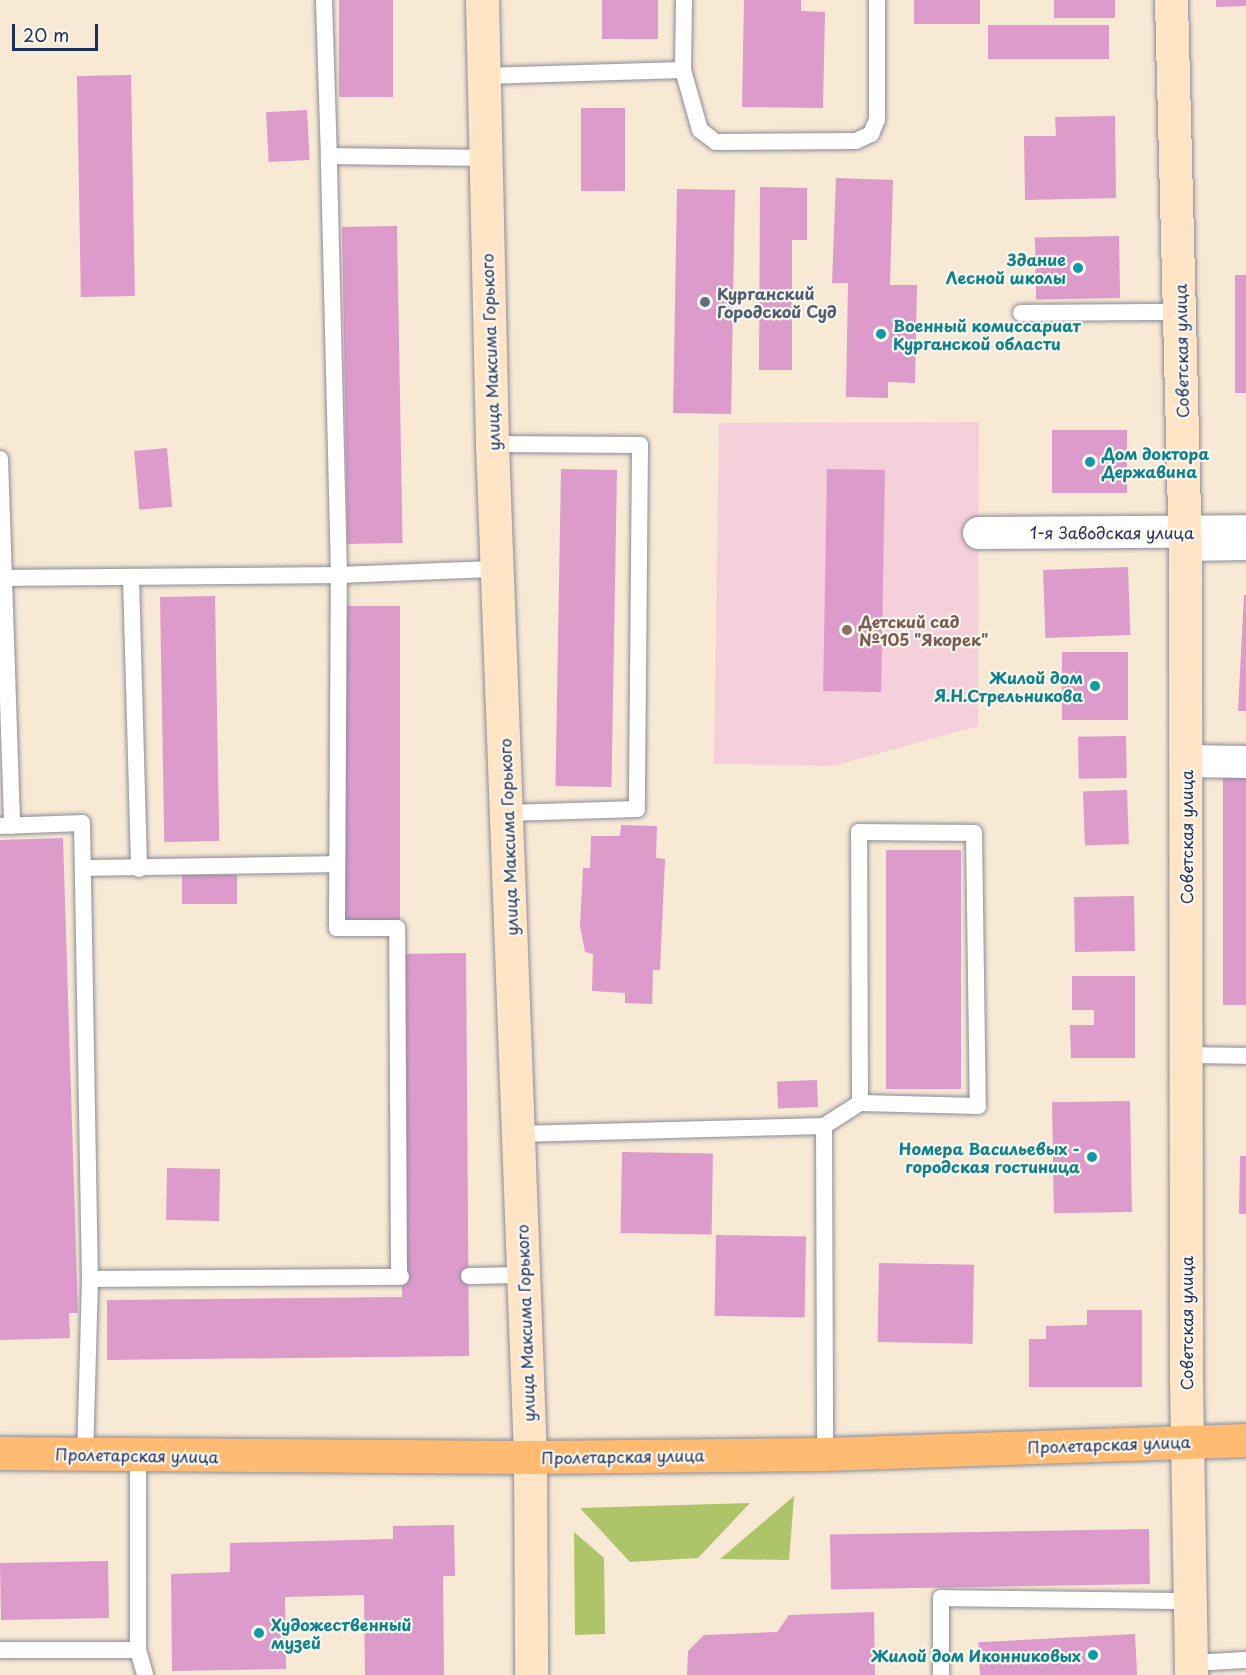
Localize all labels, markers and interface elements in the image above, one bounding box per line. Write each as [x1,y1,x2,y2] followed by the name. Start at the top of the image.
[15,12,100,50] scale bar
[23,21,69,48] text: 20 m
[945,249,1066,287] place label: Здание Лесной школы
[477,252,503,452] street label: улица Максима Горького
[1071,261,1085,275] marker: Здание Лесной школы
[717,283,837,321] place label: Курганский Городской Суд
[1170,283,1192,419] street label: Советская улица
[698,295,712,309] marker: Курганский Городской Суд
[893,315,1081,353] place label: Военный комиссариат Курганской области
[874,327,888,341] marker: Военный комиссариат Курганской области
[1102,443,1210,481] place label: Дом доктора Державина
[1083,455,1097,469] marker: Дом доктора Державина
[1030,522,1194,542] street label: 1-я Заводская улица
[859,611,989,649] place label: Детский сад №105 "Якорек"
[840,623,854,637] marker: Детский сад №105 "Якорек"
[935,667,1083,705] place label: Жилой дом Я.Н.Стрельникова
[1088,679,1102,693] marker: Жилой дом Я.Н.Стрельникова
[495,737,521,937] street label: улица Максима Горького
[1176,769,1196,905] street label: Советская улица
[899,1138,1080,1176] place label: Номера Васильевых - городская гостиница
[1085,1150,1099,1164] marker: Номера Васильевых - городская гостиница
[512,1223,538,1423] street label: улица Максима Горького
[1176,1255,1196,1391] street label: Советская улица
[1027,1432,1191,1456] street label: Пролетарская улица
[55,1444,219,1466] street label: Пролетарская улица
[541,1445,705,1467] street label: Пролетарская улица
[271,1614,411,1652] place label: Художественный музей
[252,1626,266,1640] marker: Художественный музей
[870,1645,1081,1665] place label: Жилой дом Иконниковых
[1086,1648,1100,1662] marker: Жилой дом Иконниковых

